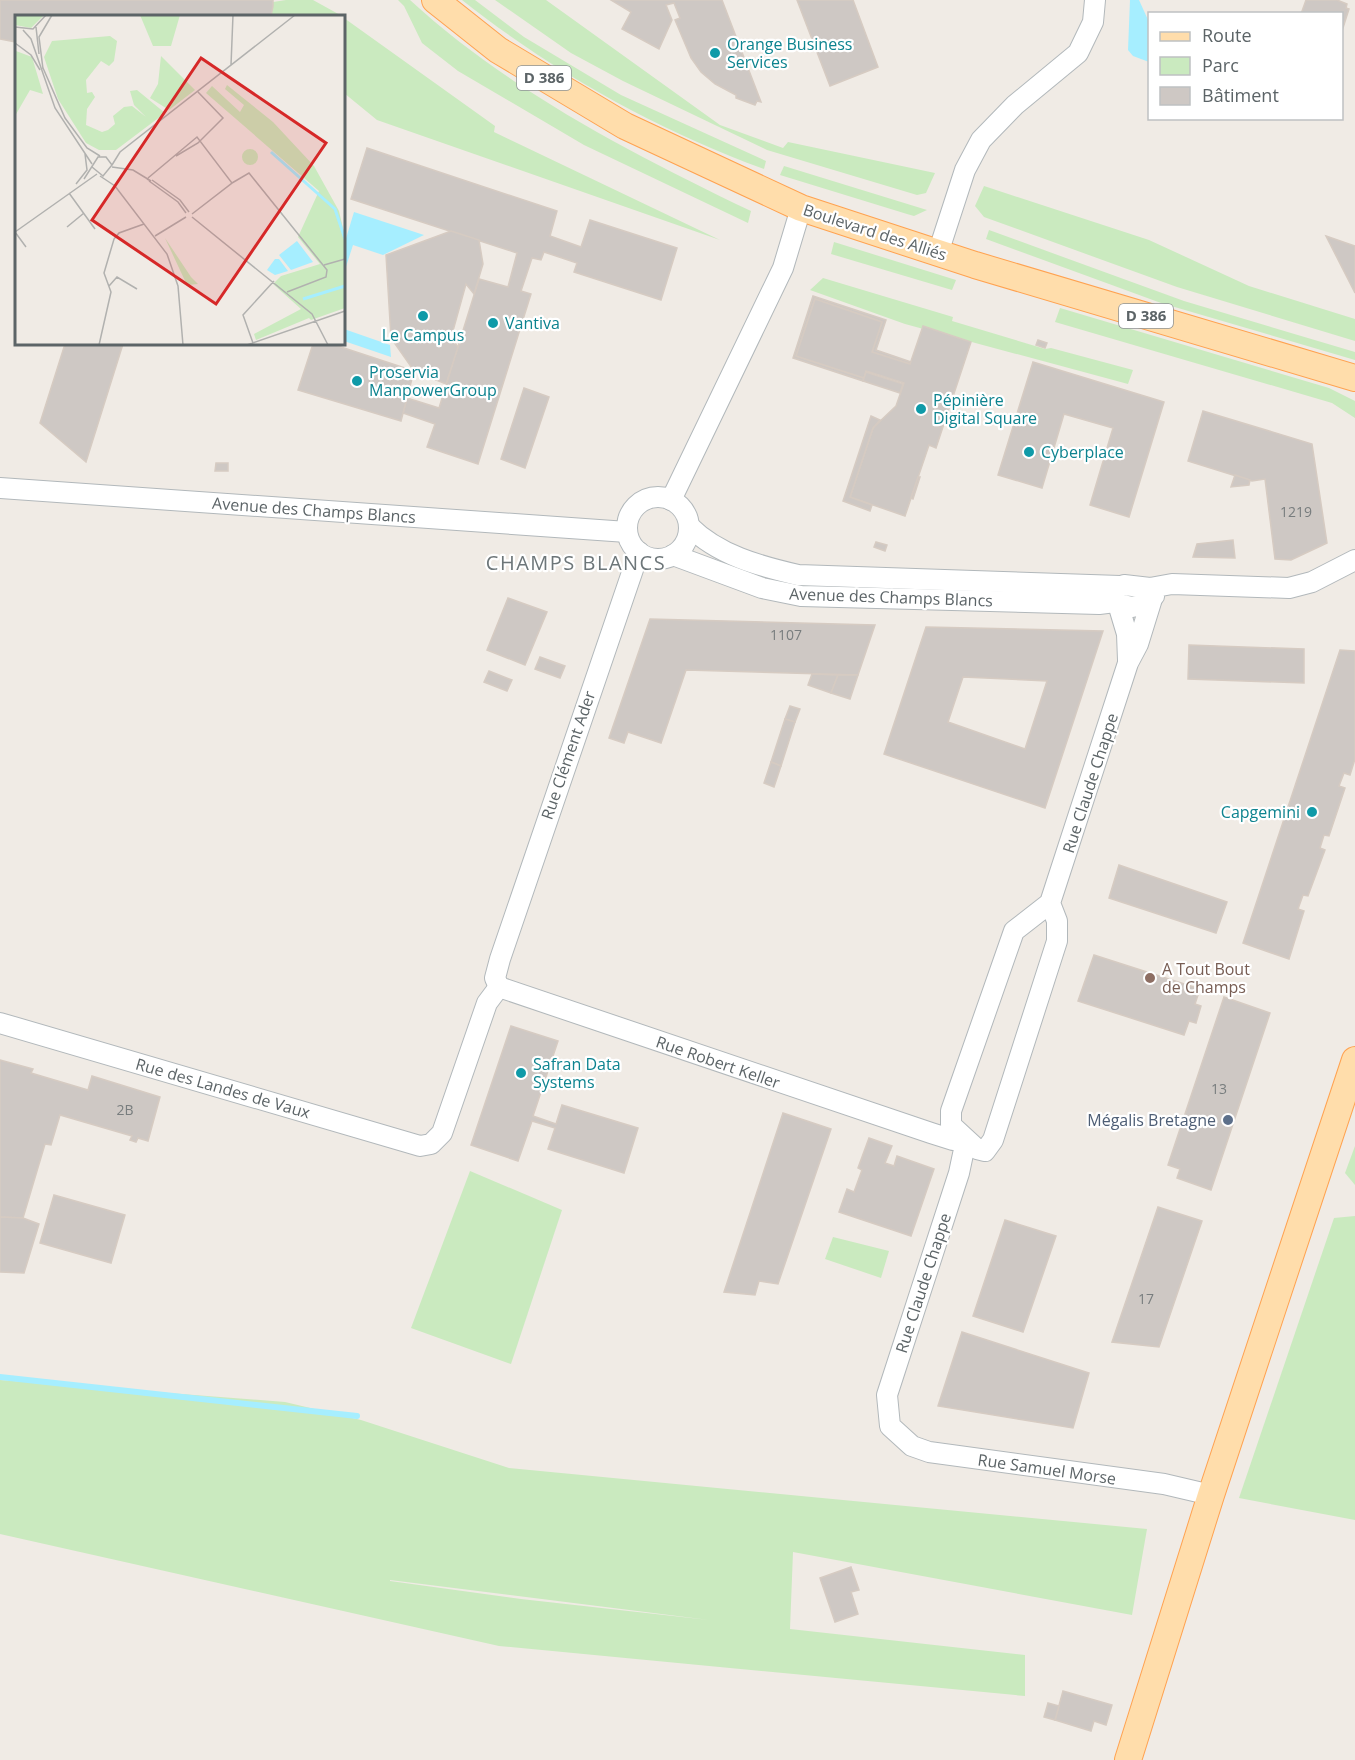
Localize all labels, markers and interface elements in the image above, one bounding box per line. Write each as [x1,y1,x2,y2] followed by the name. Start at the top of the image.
[1148,12,1343,120] legend
[15,15,345,345] inset map
[1202,23,1252,47] text: Route
[727,33,852,73] place label: Orange Business Services
[708,46,722,60] marker: Orange Business Services
[1202,53,1239,77] text: Parc
[517,66,571,90] road number: D 386
[1202,83,1279,107] text: Bâtiment
[800,198,950,266] street label: Boulevard des Alliés
[1119,304,1173,328] road number: D 386
[416,309,430,323] marker: Le Campus
[505,312,560,334] place label: Vantiva
[486,316,500,330] marker: Vantiva
[382,324,464,346] place label: Le Campus
[369,361,497,401] place label: Proservia ManpowerGroup
[350,374,364,388] marker: Proservia ManpowerGroup
[933,389,1037,429] place label: Pépinière Digital Square
[914,402,928,416] marker: Pépinière Digital Square
[1041,441,1124,463] place label: Cyberplace
[1022,445,1036,459] marker: Cyberplace
[212,492,416,528] street label: Avenue des Champs Blancs
[1280,502,1312,521] house number: 1219
[486,549,666,576] district label: CHAMPS BLANCS
[789,582,993,612] street label: Avenue des Champs Blancs
[770,625,802,644] house number: 1107
[536,687,600,822] street label: Rue Clément Ader
[1057,710,1123,856] street label: Rue Claude Chappe
[1221,801,1300,823] place label: Capgemini
[1305,805,1319,819] marker: Capgemini
[1162,958,1250,998] place label: A Tout Bout de Champs
[1143,971,1157,985] marker: A Tout Bout de Champs
[653,1030,783,1094] street label: Rue Robert Keller
[133,1053,313,1124] street label: Rue des Landes de Vaux
[533,1053,621,1093] place label: Safran Data Systems
[514,1066,528,1080] marker: Safran Data Systems
[1211,1079,1227,1098] house number: 13
[116,1100,134,1119] house number: 2B
[1087,1109,1216,1131] place label: Mégalis Bretagne
[1221,1113,1235,1127] marker: Mégalis Bretagne
[890,1210,956,1356] street label: Rue Claude Chappe
[1138,1289,1154,1308] house number: 17
[976,1448,1118,1490] street label: Rue Samuel Morse

